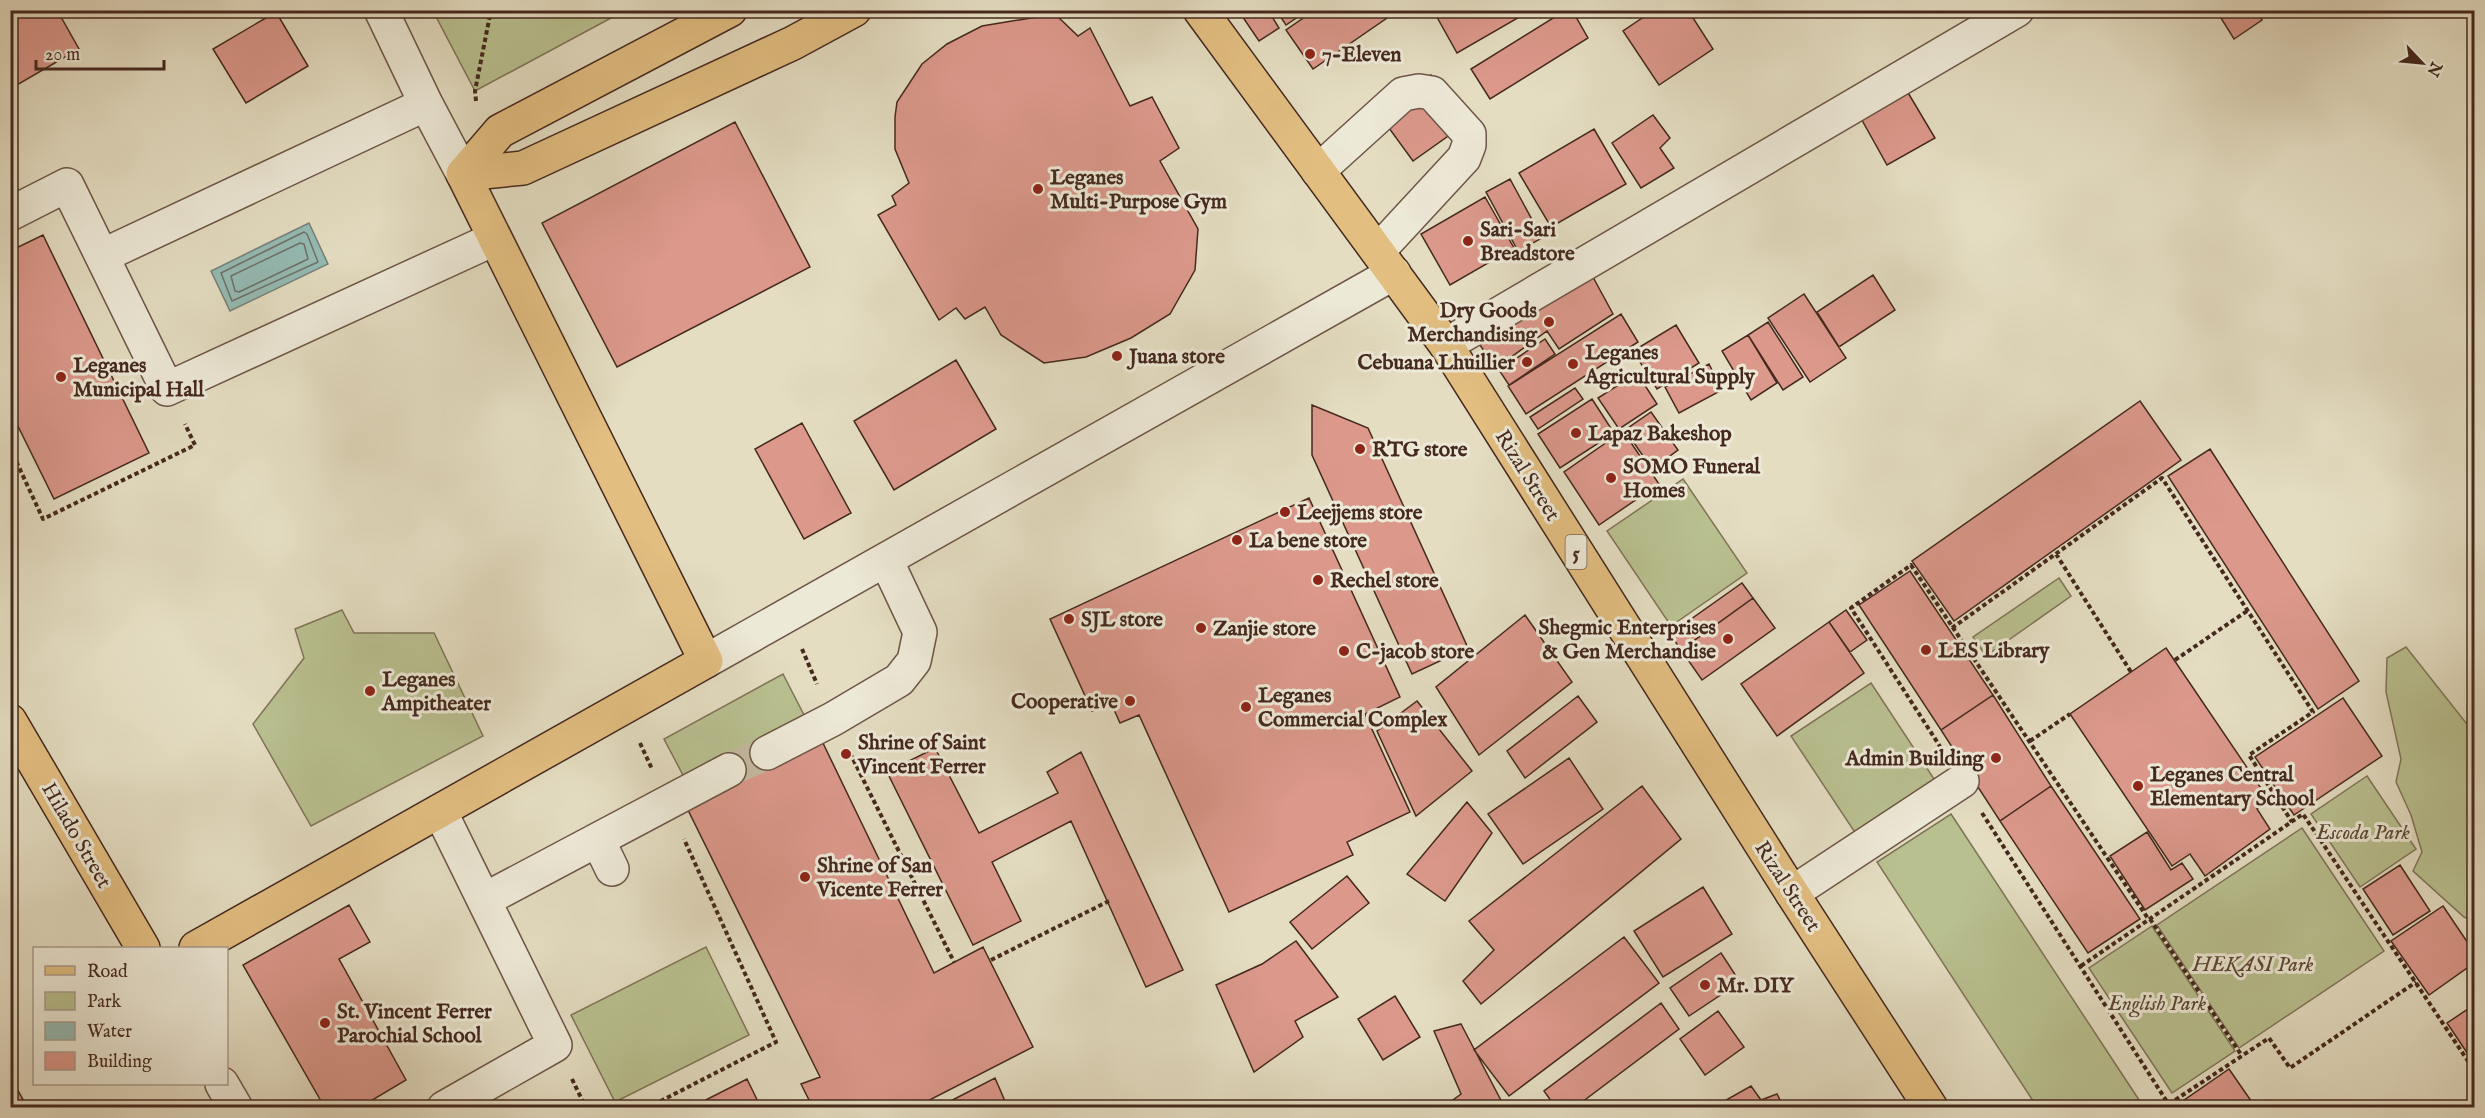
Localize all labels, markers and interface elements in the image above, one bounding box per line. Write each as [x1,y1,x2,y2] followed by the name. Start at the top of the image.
[36,33,164,71] scale bar
[2392,33,2452,93] north arrow
[1322,42,1401,69] place label: 7-Eleven
[45,44,80,67] text: 20 m
[1303,47,1317,61] marker: 7-Eleven
[2422,57,2446,79] text: N
[1050,165,1228,216] place label: Leganes Multi-Purpose Gym
[1031,182,1045,196] marker: Leganes Multi-Purpose Gym
[1480,217,1575,268] place label: Sari-Sari Breadstore
[1461,234,1475,248] marker: Sari-Sari Breadstore
[1407,298,1538,349] place label: Dry Goods Merchandising
[1542,315,1556,329] marker: Dry Goods Merchandising
[1584,340,1756,391] place label: Leganes Agricultural Supply
[1126,344,1225,371] place label: Juana store
[1110,349,1124,363] marker: Juana store
[1358,350,1515,377] place label: Cebuana Lhuillier
[73,353,205,404] place label: Leganes Municipal Hall
[1520,355,1534,369] marker: Cebuana Lhuillier
[1566,357,1580,371] marker: Leganes Agricultural Supply
[54,370,68,384] marker: Leganes Municipal Hall
[1588,421,1732,448] place label: Lapaz Bakeshop
[1488,425,1565,527] street label: Rizal Street
[1569,426,1583,440] marker: Lapaz Bakeshop
[1372,437,1468,464] place label: RTG store
[1353,442,1367,456] marker: RTG store
[1623,454,1761,505] place label: SOMO Funeral Homes
[1604,471,1618,485] marker: SOMO Funeral Homes
[1297,500,1423,527] place label: Leejjems store
[1278,505,1292,519] marker: Leejjems store
[1249,528,1367,555] place label: La bene store
[1230,533,1244,547] marker: La bene store
[1566,535,1586,569] road number: 5
[1330,568,1439,595] place label: Rechel store
[1311,573,1325,587] marker: Rechel store
[1081,607,1163,634] place label: SJL store
[1062,612,1076,626] marker: SJL store
[1538,615,1716,666] place label: Shegmic Enterprises & Gen Merchandise
[1213,616,1316,643] place label: Zanjie store
[1194,621,1208,635] marker: Zanjie store
[1721,632,1735,646] marker: Shegmic Enterprises & Gen Merchandise
[1938,638,2050,665] place label: LES Library
[1356,639,1474,666] place label: C-jacob store
[1919,643,1933,657] marker: LES Library
[1337,644,1351,658] marker: C-jacob store
[381,667,491,718] place label: Leganes Ampitheater
[1258,683,1448,734] place label: Leganes Commercial Complex
[363,684,377,698] marker: Leganes Ampitheater
[1011,689,1118,716] place label: Cooperative
[1123,694,1137,708] marker: Cooperative
[1239,700,1253,714] marker: Leganes Commercial Complex
[857,730,987,781] place label: Shrine of Saint Vincent Ferrer
[1845,746,1985,773] place label: Admin Building
[839,747,853,761] marker: Shrine of Saint Vincent Ferrer
[1989,751,2003,765] marker: Admin Building
[2150,762,2316,813] place label: Leganes Central Elementary School
[35,778,117,893] street label: Hilado Street
[2131,779,2145,793] marker: Leganes Central Elementary School
[2315,820,2411,847] park label: Escoda Park
[1747,836,1826,937] street label: Rizal Street
[816,853,943,904] place label: Shrine of San Vicente Ferrer
[798,870,812,884] marker: Shrine of San Vicente Ferrer
[33,947,228,1085] legend
[2192,952,2314,979] park label: HEKASI Park
[87,961,128,984] text: Road
[1717,973,1795,1000] place label: Mr. DIY
[1698,978,1712,992] marker: Mr. DIY
[87,991,122,1014] text: Park
[2107,991,2207,1018] park label: English Park
[337,999,492,1050] place label: St. Vincent Ferrer Parochial School
[318,1016,332,1030] marker: St. Vincent Ferrer Parochial School
[87,1021,132,1044] text: Water
[87,1051,152,1074] text: Building

